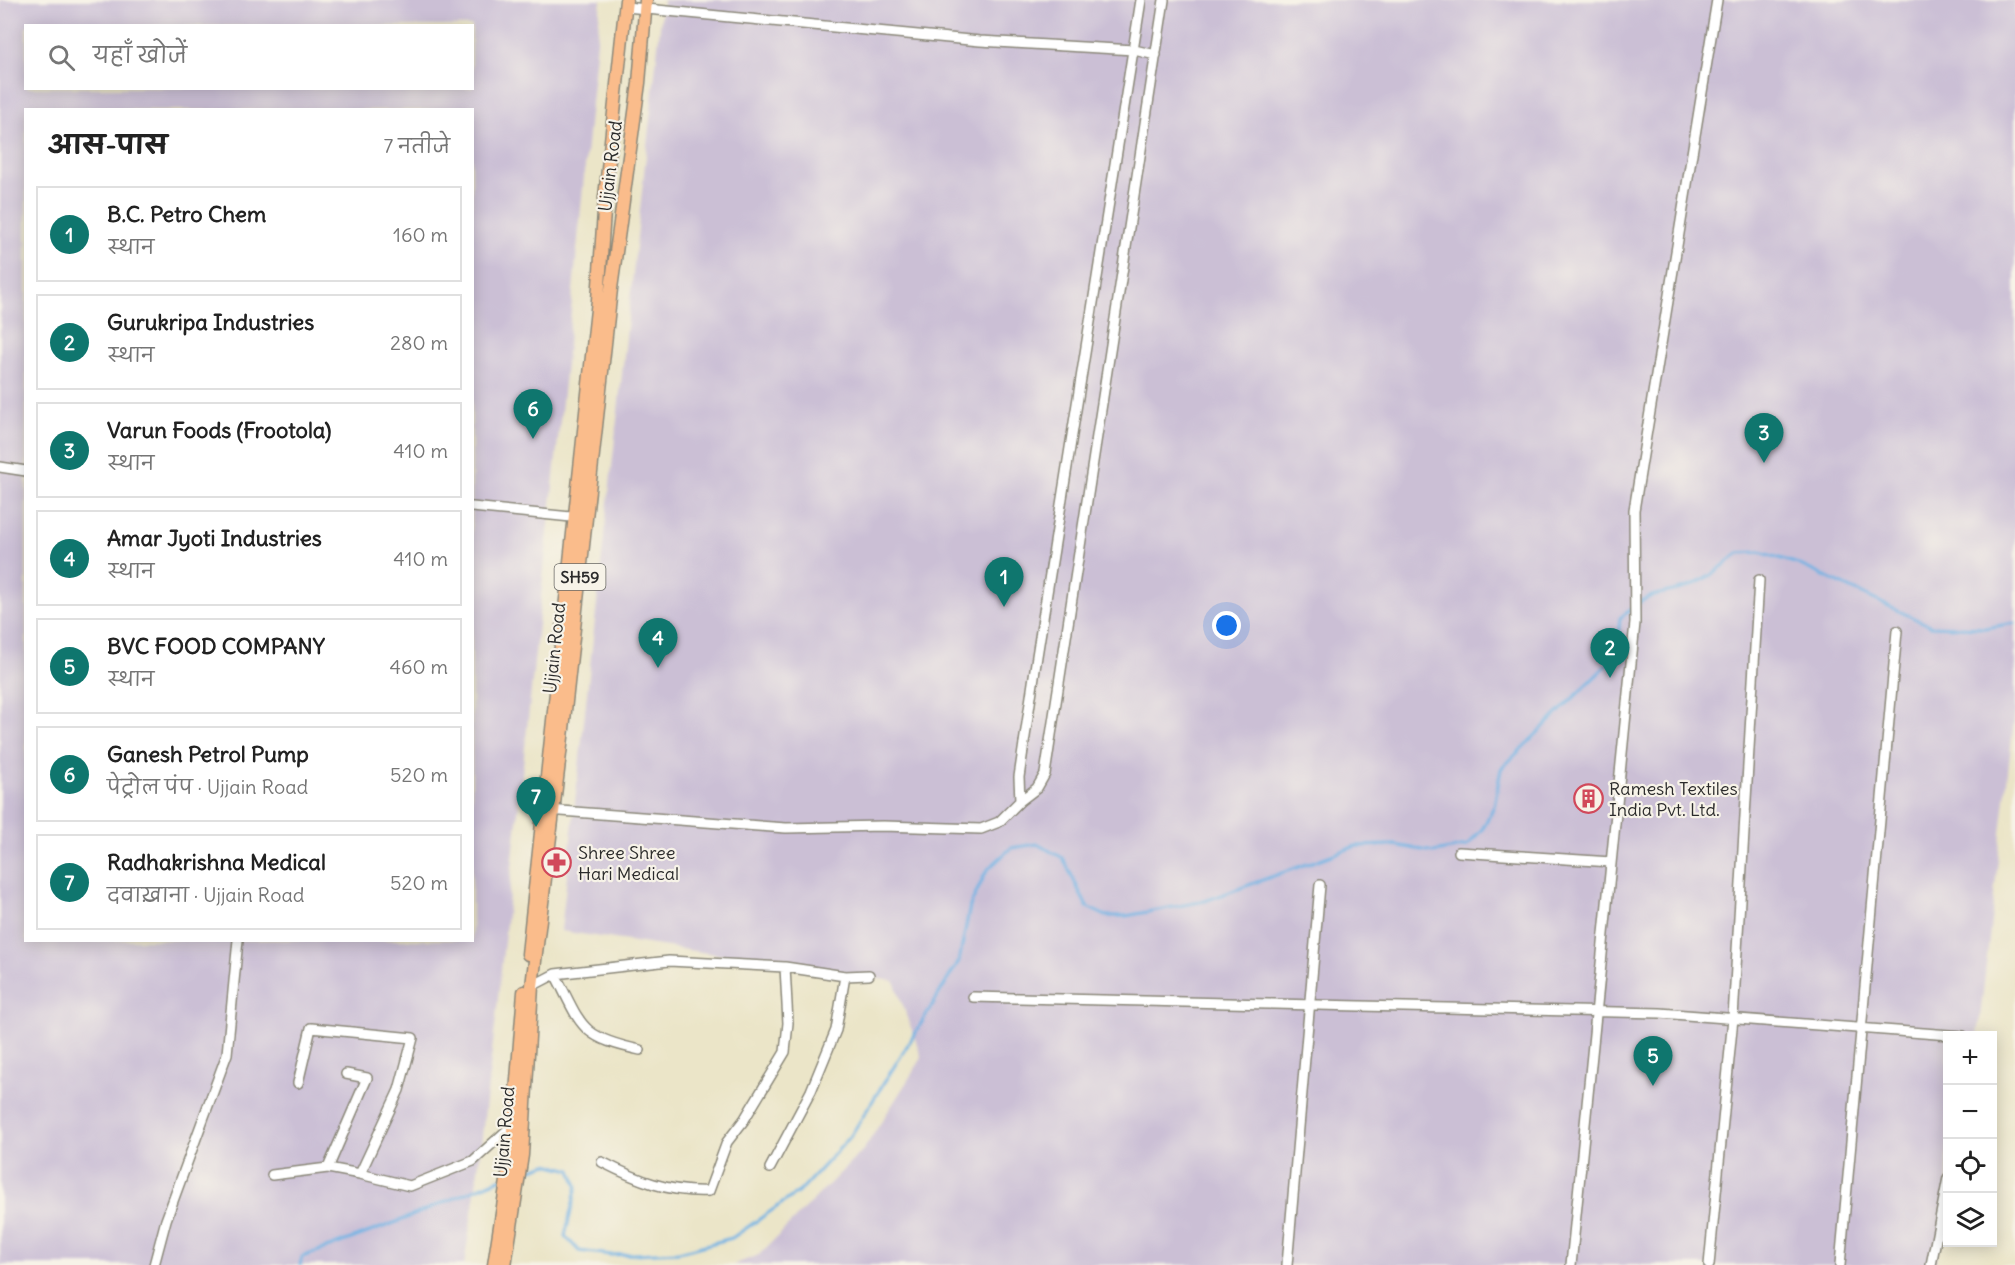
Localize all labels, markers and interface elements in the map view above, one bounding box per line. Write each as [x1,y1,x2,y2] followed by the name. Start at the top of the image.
[24,24,474,90] search box
[45,41,78,74] icon: search
[93,41,187,69] text: यहाँ खोजें
[593,119,627,213] street label: Ujjain Road
[48,128,168,161] text: आस-पास
[384,133,450,158] text: 7 नतीजे
[107,200,266,228] text: B.C. Petro Chem
[66,222,73,247] text: 1
[393,222,448,247] text: 160 m
[107,234,154,259] text: स्थान
[107,308,314,336] text: Gurukripa Industries
[64,330,75,355] text: 2
[390,330,448,355] text: 280 m
[107,342,154,367] text: स्थान
[514,390,552,439] pin: 6
[1744,414,1784,463] pin: 3
[107,416,331,444] text: Varun Foods (Frootola)
[64,438,75,463] text: 3
[393,438,448,463] text: 410 m
[107,450,154,475] text: स्थान
[107,524,322,552] text: Amar Jyoti Industries
[64,546,75,571] text: 4
[393,546,448,571] text: 410 m
[107,558,154,583] text: स्थान
[984,558,1024,607] pin: 1
[554,564,606,590] road number: SH59
[538,601,570,695] street label: Ujjain Road
[1212,611,1241,640] your location
[638,618,678,668] pin: 4
[1590,628,1630,678] pin: 2
[107,632,325,660] text: BVC FOOD COMPANY
[64,654,75,679] text: 5
[389,654,448,679] text: 460 m
[107,666,154,691] text: स्थान
[107,740,309,768] text: Ganesh Petrol Pump
[64,762,75,787] text: 6
[390,762,448,787] text: 520 m
[107,774,308,799] text: पेट्रोल पंप · Ujjain Road
[1609,777,1738,821] place label: Ramesh Textiles India Pvt. Ltd.
[516,778,556,827] pin: 7
[1572,782,1604,814] building icon: Ramesh Textiles India Pvt. Ltd.
[578,841,679,885] place label: Shree Shree Hari Medical
[541,846,573,878] pharmacy icon: Shree Shree Hari Medical
[107,848,326,876] text: Radhakrishna Medical
[65,870,74,895] text: 7
[390,870,448,895] text: 520 m
[107,882,304,907] text: दवाख़ाना · Ujjain Road
[1943,1031,1997,1247] map controls
[1943,1031,1997,1085] button: +
[1634,1036,1672,1086] pin: 5
[489,1085,519,1179] street label: Ujjain Road
[1943,1085,1997,1139] button: −
[1943,1139,1997,1193] button: locate
[1943,1193,1997,1247] button: layers

